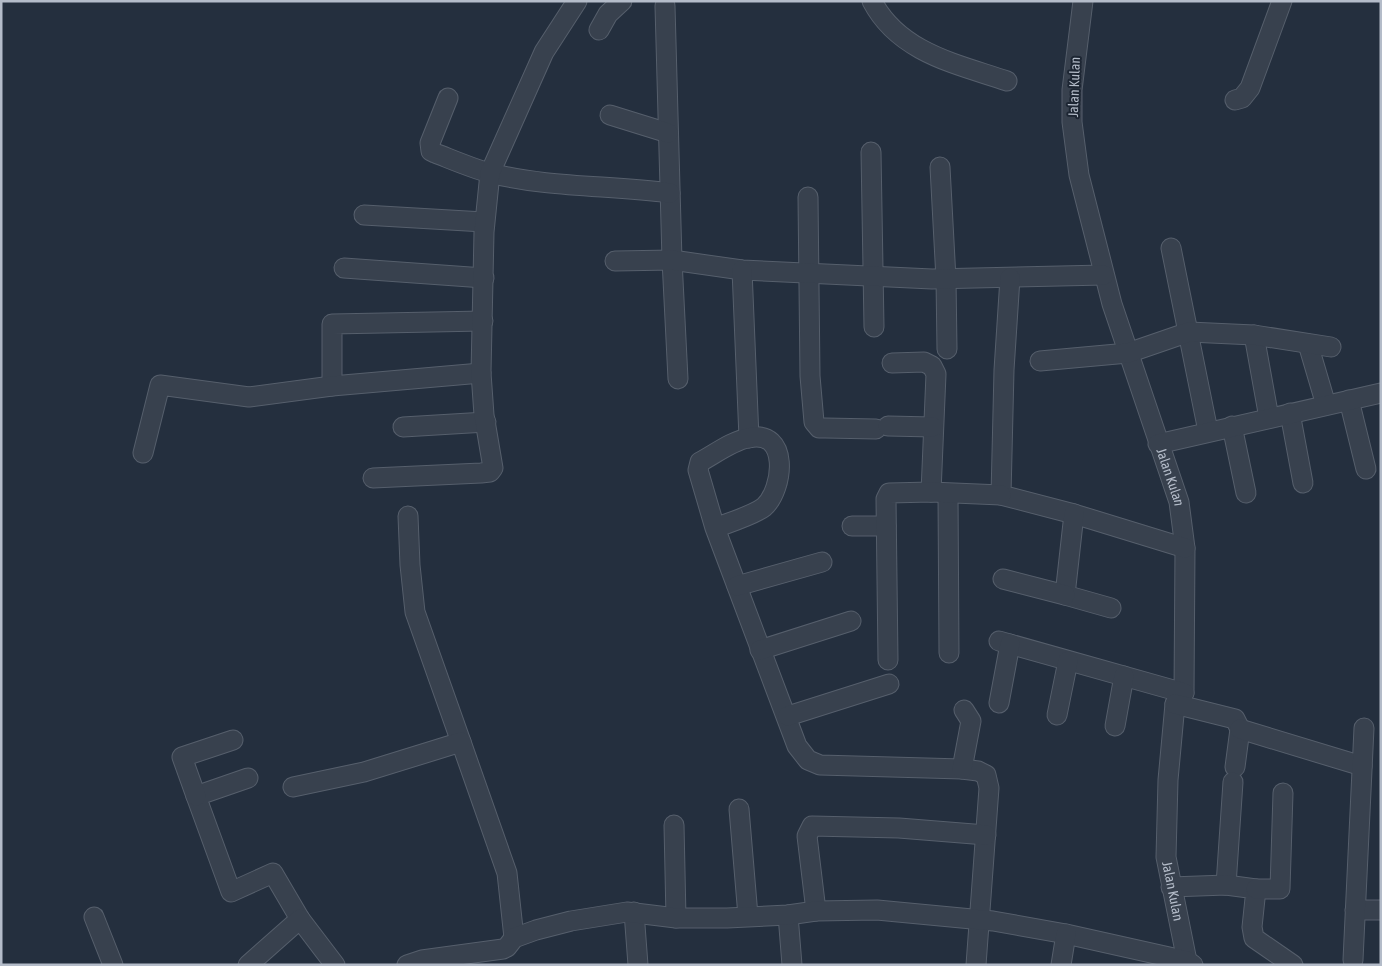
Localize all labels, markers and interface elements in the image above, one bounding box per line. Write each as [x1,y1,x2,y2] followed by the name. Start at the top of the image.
[1065,57,1083,117] street label: Jalan Kulan
[1153,446,1187,507] street label: Jalan Kulan
[1159,860,1187,922] street label: Jalan Kulan

